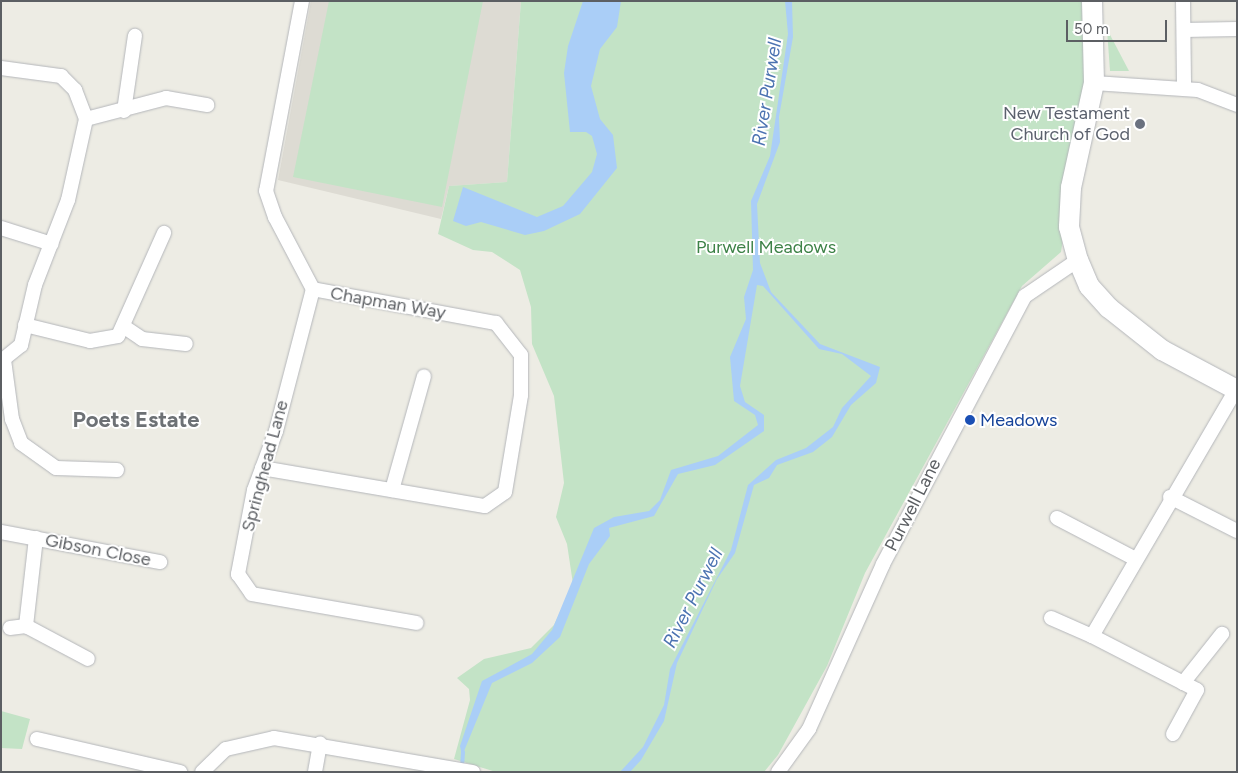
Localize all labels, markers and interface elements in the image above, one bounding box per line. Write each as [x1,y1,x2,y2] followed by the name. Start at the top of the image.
[1068,10,1169,42] scale bar
[1074,20,1109,38] text: 50 m
[747,36,787,148] water label: River Purwell
[1003,103,1130,146] place label: New Testament Church of God
[1134,118,1146,130] marker: New Testament Church of God
[696,236,836,258] park label: Purwell Meadows
[329,282,447,324] street label: Chapman Way
[237,398,293,534] street label: Springhead Lane
[73,407,199,433] district label: Poets Estate
[980,409,1057,431] place label: Meadows
[964,414,976,426] marker: Meadows
[880,455,946,555] street label: Purwell Lane
[43,529,153,571] street label: Gibson Close
[658,544,728,652] water label: River Purwell

